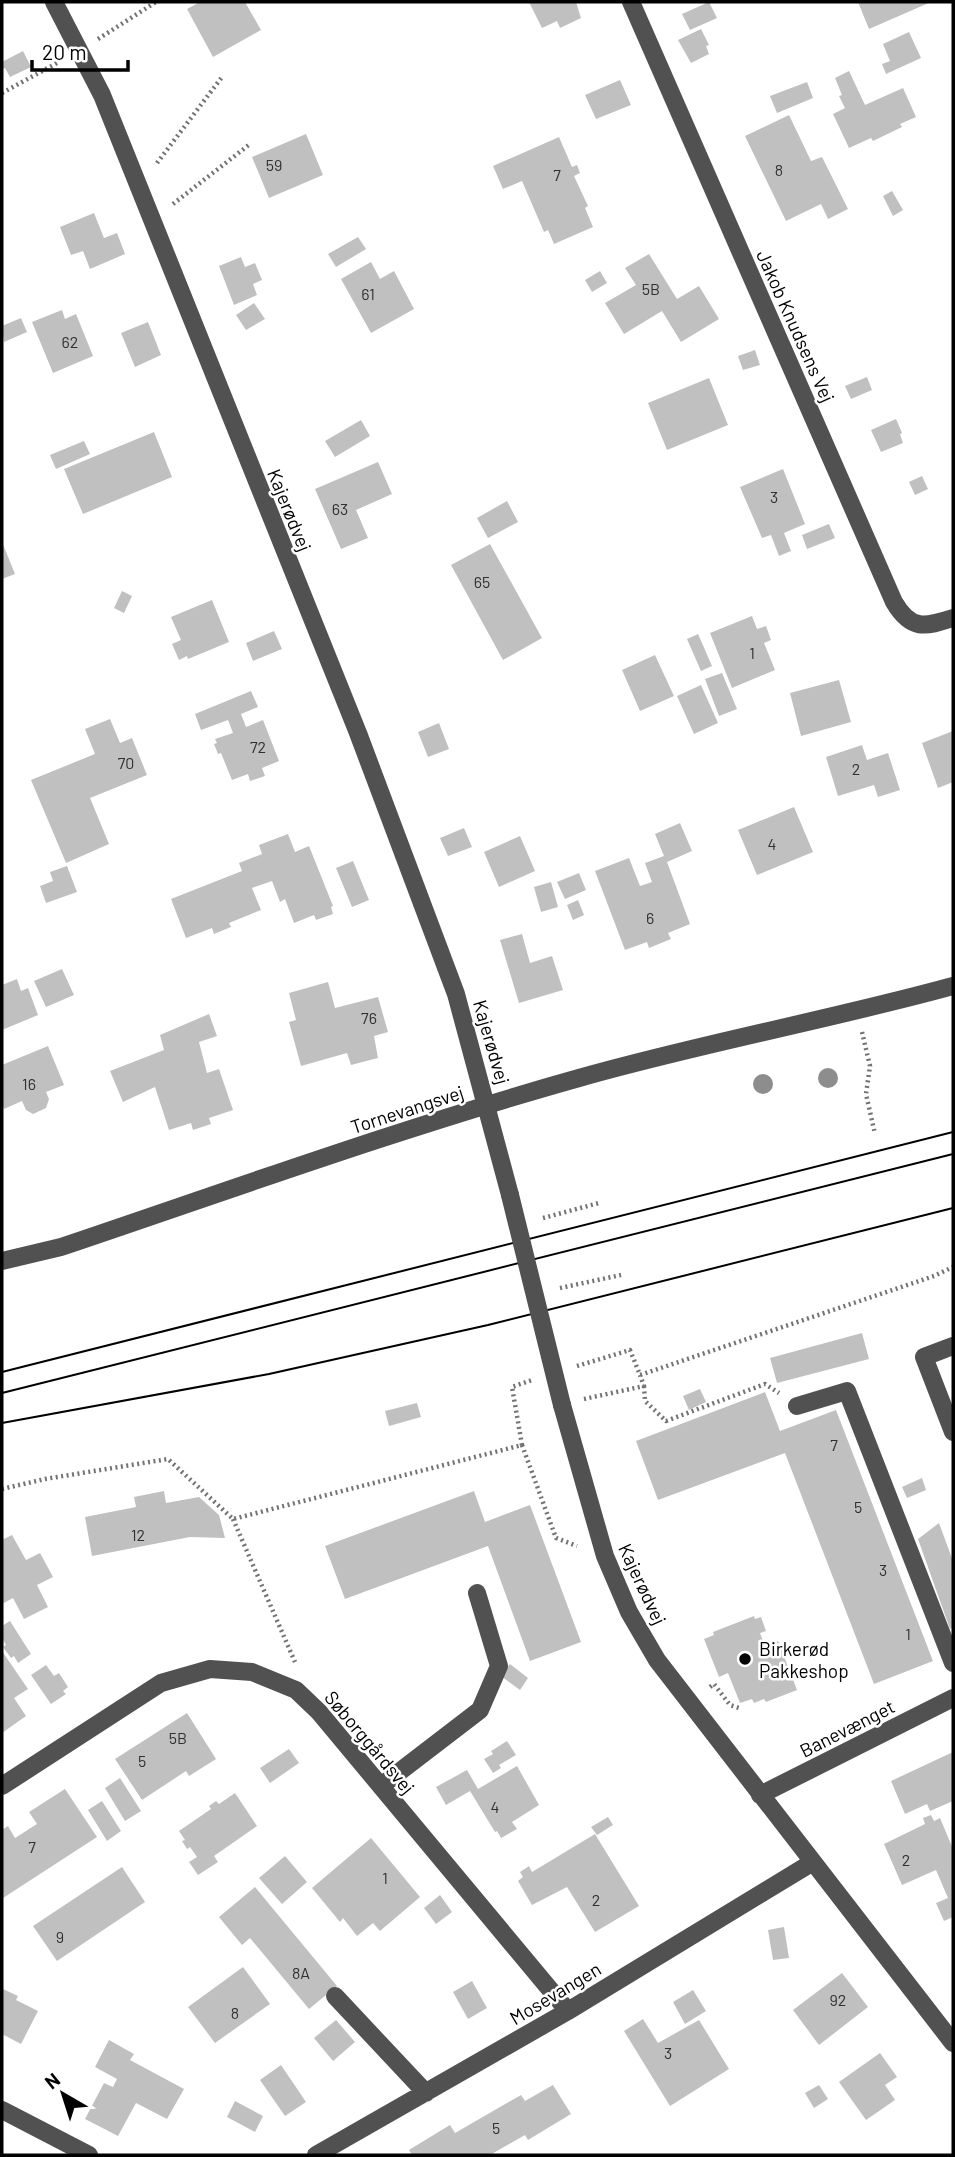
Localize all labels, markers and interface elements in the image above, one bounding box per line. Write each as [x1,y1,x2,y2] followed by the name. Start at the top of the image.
[32,28,128,72] scale bar
[42,39,87,64] text: 20 m
[266,155,282,174] house number: 59
[775,160,783,179] house number: 8
[553,165,561,184] house number: 7
[752,246,840,406] street label: Jakob Knudsens Vej
[642,279,660,298] house number: 5B
[361,284,375,303] house number: 61
[62,332,78,351] house number: 62
[263,465,317,555] street label: Kajerødvej
[770,487,778,506] house number: 3
[332,499,348,518] house number: 63
[474,572,490,591] house number: 65
[749,643,755,662] house number: 1
[250,737,266,756] house number: 72
[118,753,134,772] house number: 70
[852,759,860,778] house number: 2
[768,834,776,853] house number: 4
[646,908,654,927] house number: 6
[469,997,515,1087] street label: Kajerødvej
[361,1008,377,1027] house number: 76
[22,1074,36,1093] house number: 16
[348,1080,466,1138] street label: Tornevangsvej
[830,1435,838,1454] house number: 7
[854,1497,862,1516] house number: 5
[131,1525,145,1544] house number: 12
[614,1540,672,1628] street label: Kajerødvej
[879,1560,887,1579] house number: 3
[905,1624,911,1643] house number: 1
[759,1637,849,1682] place label: Birkerød Pakkeshop
[737,1651,753,1667] marker: Birkerød Pakkeshop
[320,1686,420,1798] street label: Søborggårdsvej
[796,1694,898,1762] street label: Banevænget
[169,1728,187,1747] house number: 5B
[138,1751,146,1770] house number: 5
[491,1797,499,1816] house number: 4
[28,1837,36,1856] house number: 7
[902,1850,910,1869] house number: 2
[382,1868,388,1887] house number: 1
[592,1890,600,1909] house number: 2
[56,1927,64,1946] house number: 9
[505,1957,605,2029] street label: Mosevangen
[292,1963,310,1982] house number: 8A
[830,1990,846,2009] house number: 92
[231,2003,239,2022] house number: 8
[664,2043,672,2062] house number: 3
[28,2059,98,2129] north arrow
[40,2067,64,2093] text: N
[492,2118,500,2137] house number: 5

